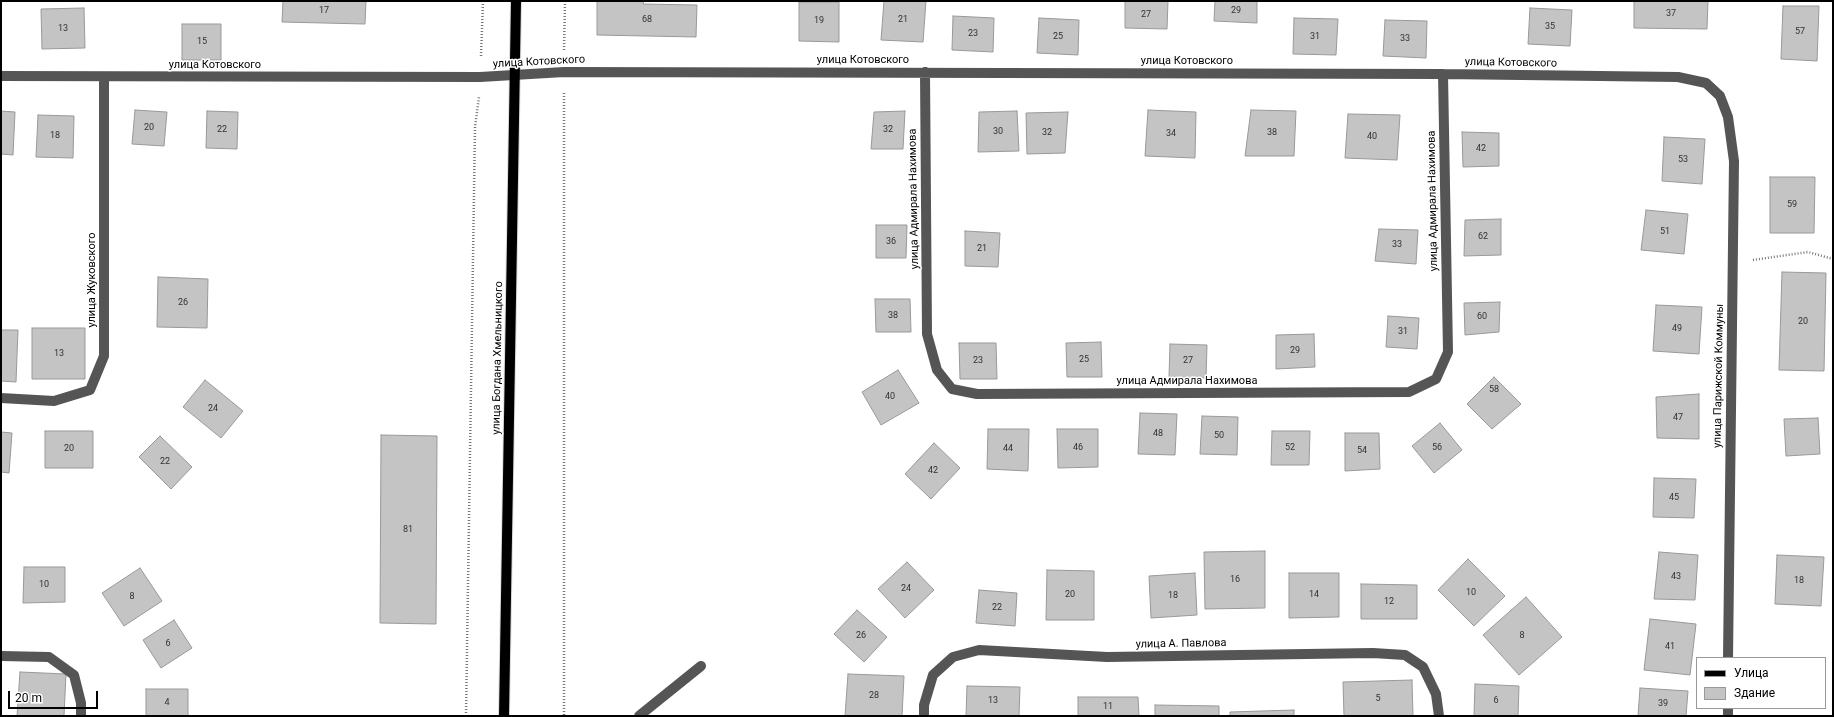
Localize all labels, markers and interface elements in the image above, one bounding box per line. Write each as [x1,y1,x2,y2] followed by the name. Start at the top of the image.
[319,6,329,16] house number: 17
[1231,6,1241,16] house number: 29
[1666,9,1676,19] house number: 37
[1141,10,1151,20] house number: 27
[642,15,652,25] house number: 68
[898,15,908,25] house number: 21
[814,16,824,26] house number: 19
[1545,22,1555,32] house number: 35
[58,24,68,34] house number: 13
[1795,27,1805,37] house number: 57
[968,29,978,39] house number: 23
[1053,32,1063,42] house number: 25
[1310,32,1320,42] house number: 31
[1400,34,1410,44] house number: 33
[197,37,207,47] house number: 15
[493,53,585,71] street label: улица Котовского
[817,53,909,67] street label: улица Котовского
[1141,54,1233,68] street label: улица Котовского
[1465,56,1557,70] street label: улица Котовского
[169,58,261,72] street label: улица Котовского
[144,123,154,133] house number: 20
[217,125,227,135] house number: 22
[883,125,893,135] house number: 32
[993,127,1003,137] house number: 30
[906,128,922,270] street label: улица Адмирала Нахимова
[1042,128,1052,138] house number: 32
[1267,128,1277,138] house number: 38
[1166,129,1176,139] house number: 34
[1425,130,1441,272] street label: улица Адмирала Нахимова
[50,131,60,141] house number: 18
[1367,132,1377,142] house number: 40
[1476,144,1486,154] house number: 42
[1678,155,1688,165] house number: 53
[1787,200,1797,210] house number: 59
[1660,227,1670,237] house number: 51
[1478,232,1488,242] house number: 62
[85,233,99,327] street label: улица Жуковского
[886,237,896,247] house number: 36
[1392,240,1402,250] house number: 33
[977,244,987,254] house number: 21
[490,281,506,435] street label: улица Богдана Хмельницкого
[178,298,188,308] house number: 26
[1711,304,1727,448] street label: улица Парижской Коммуны
[888,311,898,321] house number: 38
[1477,312,1487,322] house number: 60
[1798,317,1808,327] house number: 20
[1672,324,1682,334] house number: 49
[1398,327,1408,337] house number: 31
[1290,346,1300,356] house number: 29
[54,349,64,359] house number: 13
[1079,355,1089,365] house number: 25
[973,356,983,366] house number: 23
[1183,356,1193,366] house number: 27
[1117,374,1257,388] street label: улица Адмирала Нахимова
[1489,385,1499,395] house number: 58
[885,392,895,402] house number: 40
[208,404,218,414] house number: 24
[1673,413,1683,423] house number: 47
[1153,429,1163,439] house number: 48
[1214,431,1224,441] house number: 50
[1073,443,1083,453] house number: 46
[1285,443,1295,453] house number: 52
[1432,443,1442,453] house number: 56
[64,444,74,454] house number: 20
[1003,444,1013,454] house number: 44
[1357,446,1367,456] house number: 54
[160,457,170,467] house number: 22
[928,466,938,476] house number: 42
[1669,493,1679,503] house number: 45
[403,525,413,535] house number: 81
[1671,572,1681,582] house number: 43
[1230,575,1240,585] house number: 16
[1794,576,1804,586] house number: 18
[39,580,49,590] house number: 10
[901,584,911,594] house number: 24
[1466,588,1476,598] house number: 10
[1065,590,1075,600] house number: 20
[1309,590,1319,600] house number: 14
[1168,591,1178,601] house number: 18
[129,592,135,602] house number: 8
[1384,597,1394,607] house number: 12
[992,603,1002,613] house number: 22
[856,631,866,641] house number: 26
[1519,631,1525,641] house number: 8
[1136,637,1226,651] street label: улица А. Павлова
[165,639,171,649] house number: 6
[1665,642,1675,652] house number: 41
[1696,657,1826,709] legend
[1734,666,1769,680] text: Улица
[10,683,100,709] scale bar
[1734,686,1775,700] text: Здание
[15,691,42,705] text: 20 m
[869,691,879,701] house number: 28
[1375,694,1381,704] house number: 5
[988,696,998,706] house number: 13
[1493,696,1499,706] house number: 6
[164,698,170,708] house number: 4
[1658,699,1668,709] house number: 39
[1103,702,1113,712] house number: 11

